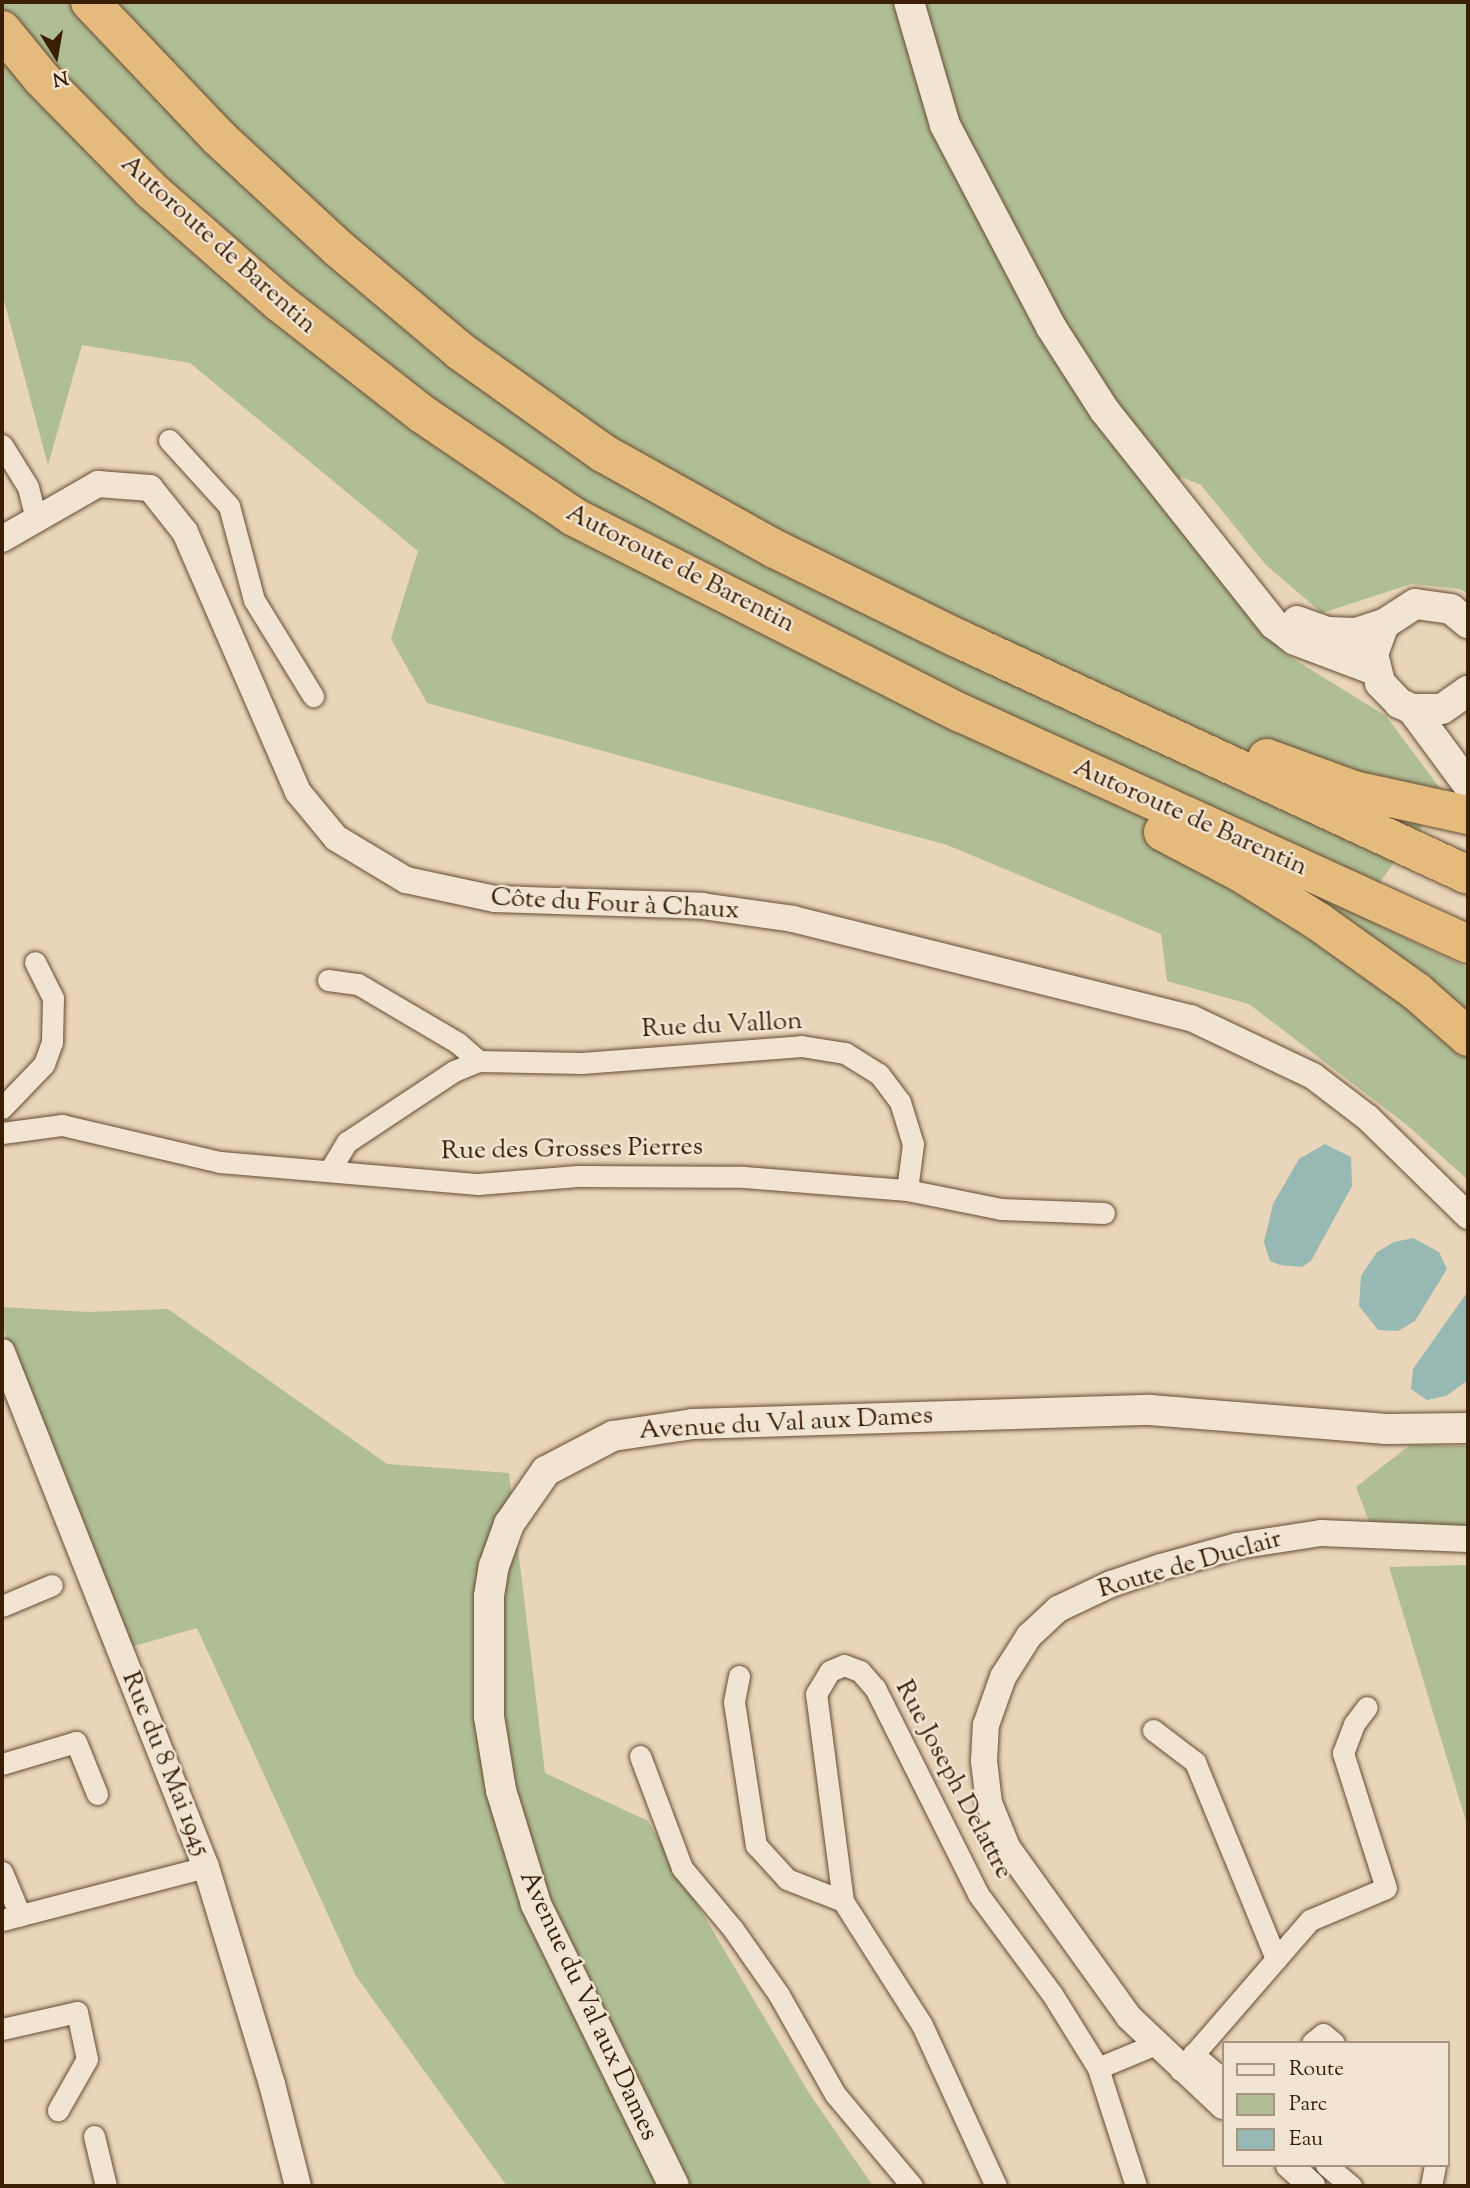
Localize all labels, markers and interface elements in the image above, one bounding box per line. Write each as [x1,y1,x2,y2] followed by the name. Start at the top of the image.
[21,21,91,91] north arrow
[50,62,70,92] text: N
[114,149,322,341] street label: Autoroute de Barentin
[560,498,800,640] street label: Autoroute de Barentin
[1068,752,1312,884] street label: Autoroute de Barentin
[490,883,740,927] street label: Côte du Four à Chaux
[641,1006,803,1046] street label: Rue du Vallon
[441,1132,703,1168] street label: Rue des Grosses Pierres
[638,1401,934,1447] street label: Avenue du Val aux Dames
[1095,1524,1285,1606] street label: Route de Duclair
[114,1667,216,1861] street label: Rue du 8 Mai 1945
[887,1675,1019,1885] street label: Rue Joseph Delattre
[512,1866,664,2146] street label: Avenue du Val aux Dames
[1222,2041,1449,2167] legend
[1289,2055,1344,2085] text: Route
[1289,2090,1327,2120] text: Parc
[1289,2125,1323,2155] text: Eau

